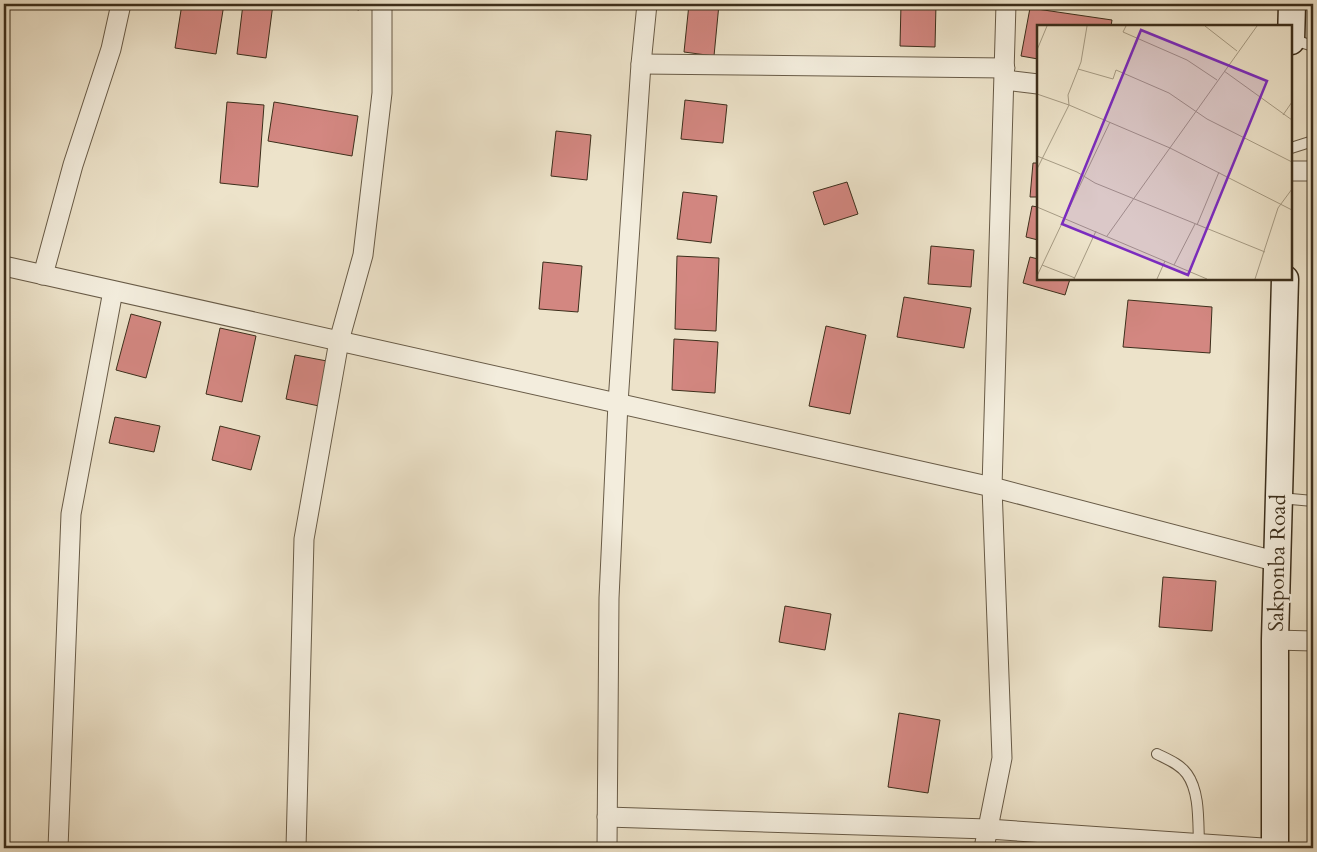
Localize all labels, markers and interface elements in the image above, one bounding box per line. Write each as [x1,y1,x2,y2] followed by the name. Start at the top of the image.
[1037,25,1292,280] inset map
[1262,494,1293,632] street label: Sakponba Road

